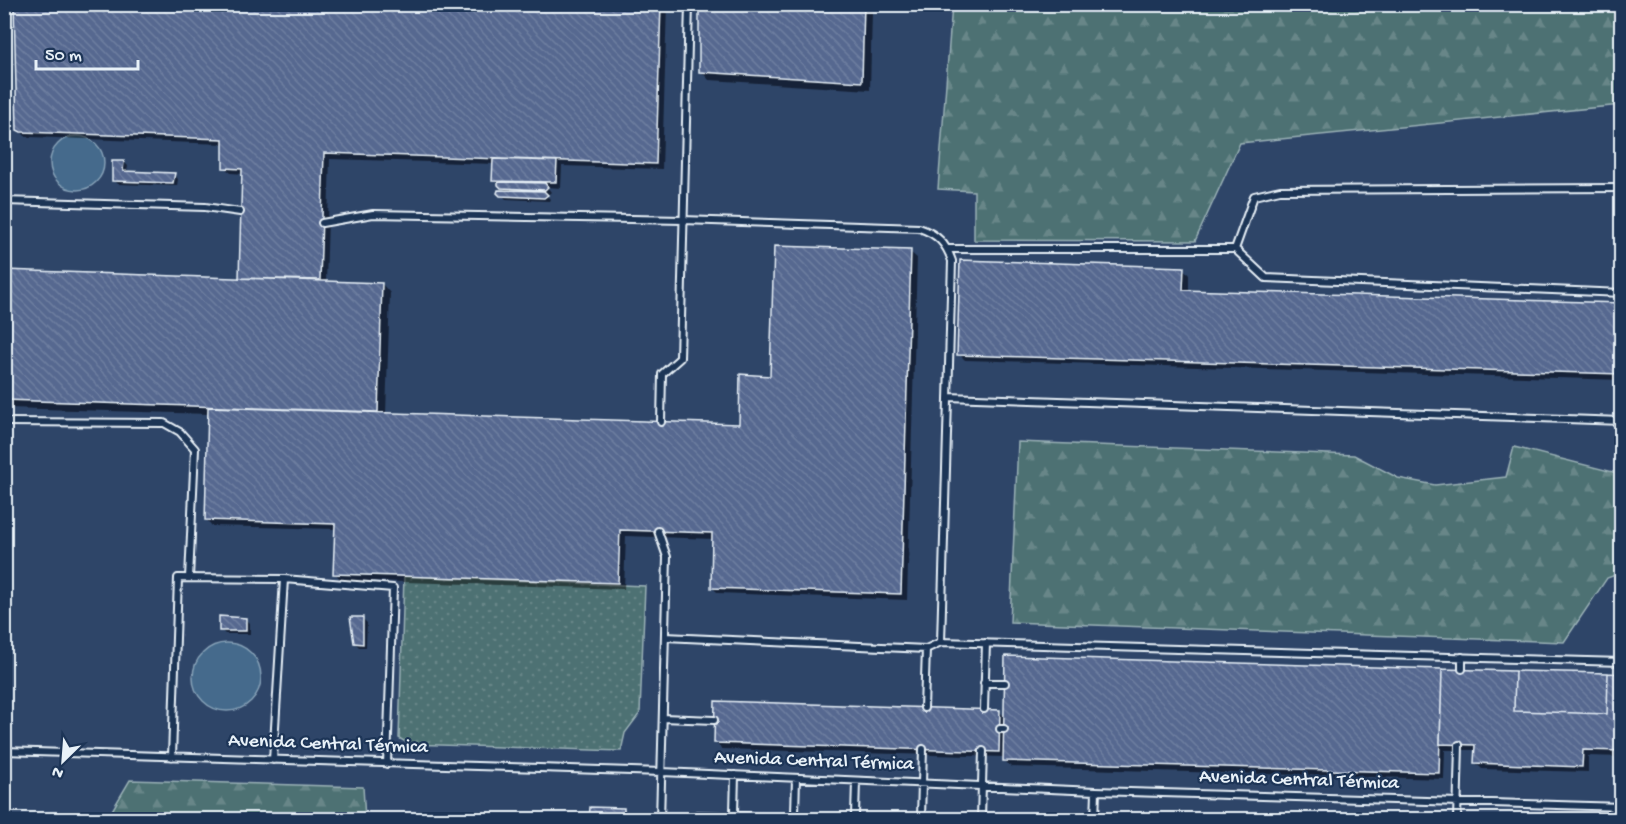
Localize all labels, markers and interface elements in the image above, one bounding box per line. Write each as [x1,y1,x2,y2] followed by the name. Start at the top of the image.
[36,33,138,71] scale bar
[45,46,82,67] text: 50 m
[228,730,429,760] street label: Avenida Central Térmica
[33,731,93,791] north arrow
[714,747,915,777] street label: Avenida Central Térmica
[49,760,67,782] text: N
[1199,766,1400,796] street label: Avenida Central Térmica

